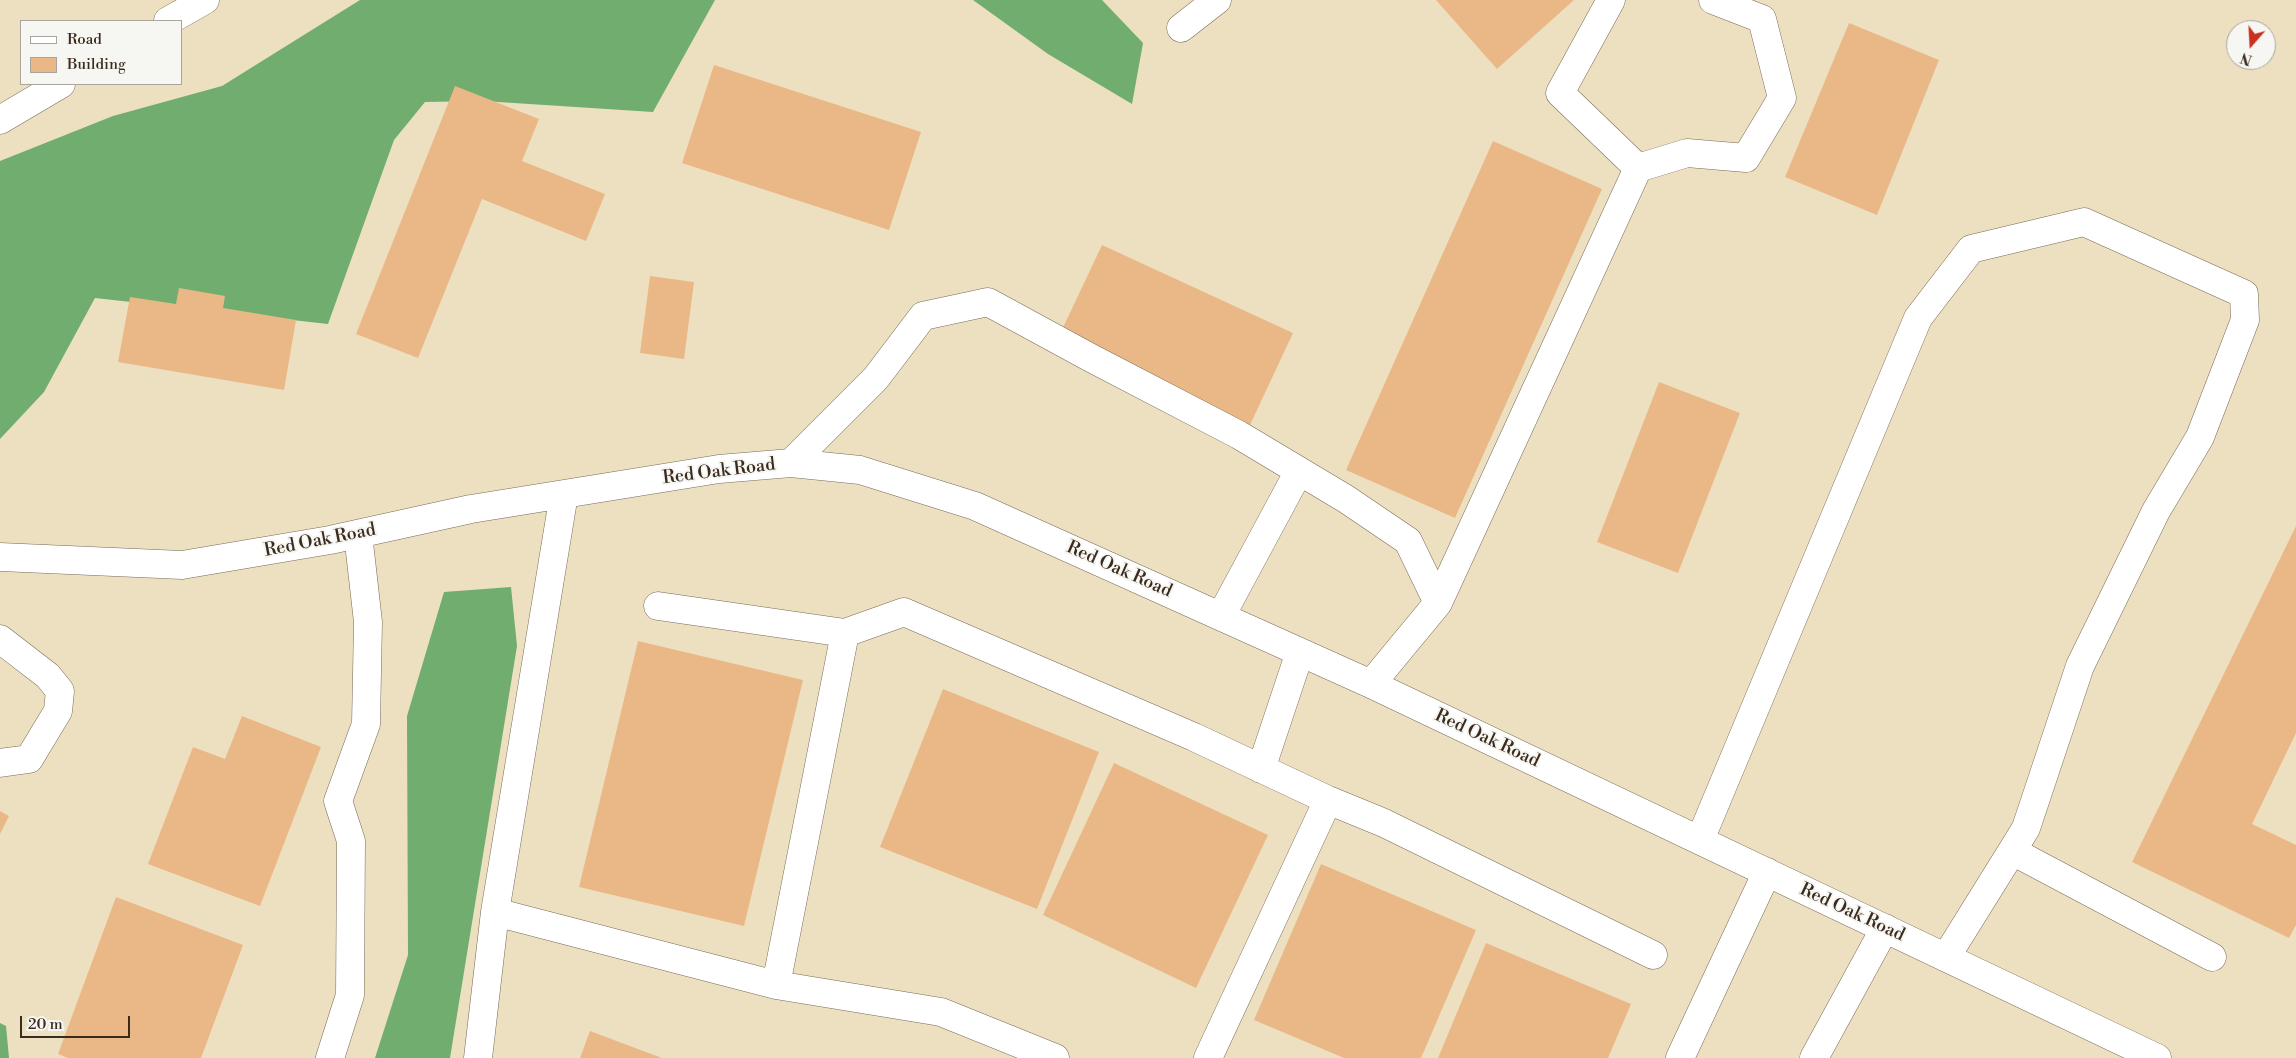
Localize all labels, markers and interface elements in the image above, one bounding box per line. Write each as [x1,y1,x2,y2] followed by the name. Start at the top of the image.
[20,20,182,85] legend
[2226,20,2276,70] north arrow
[67,30,102,49] text: Road
[2238,48,2255,69] text: N
[67,55,126,74] text: Building
[661,454,777,490] street label: Red Oak Road
[262,520,378,562] street label: Red Oak Road
[1063,537,1175,603] street label: Red Oak Road
[1431,705,1543,773] street label: Red Oak Road
[1796,879,1908,947] street label: Red Oak Road
[22,1006,132,1038] scale bar
[28,1015,63,1034] text: 20 m

